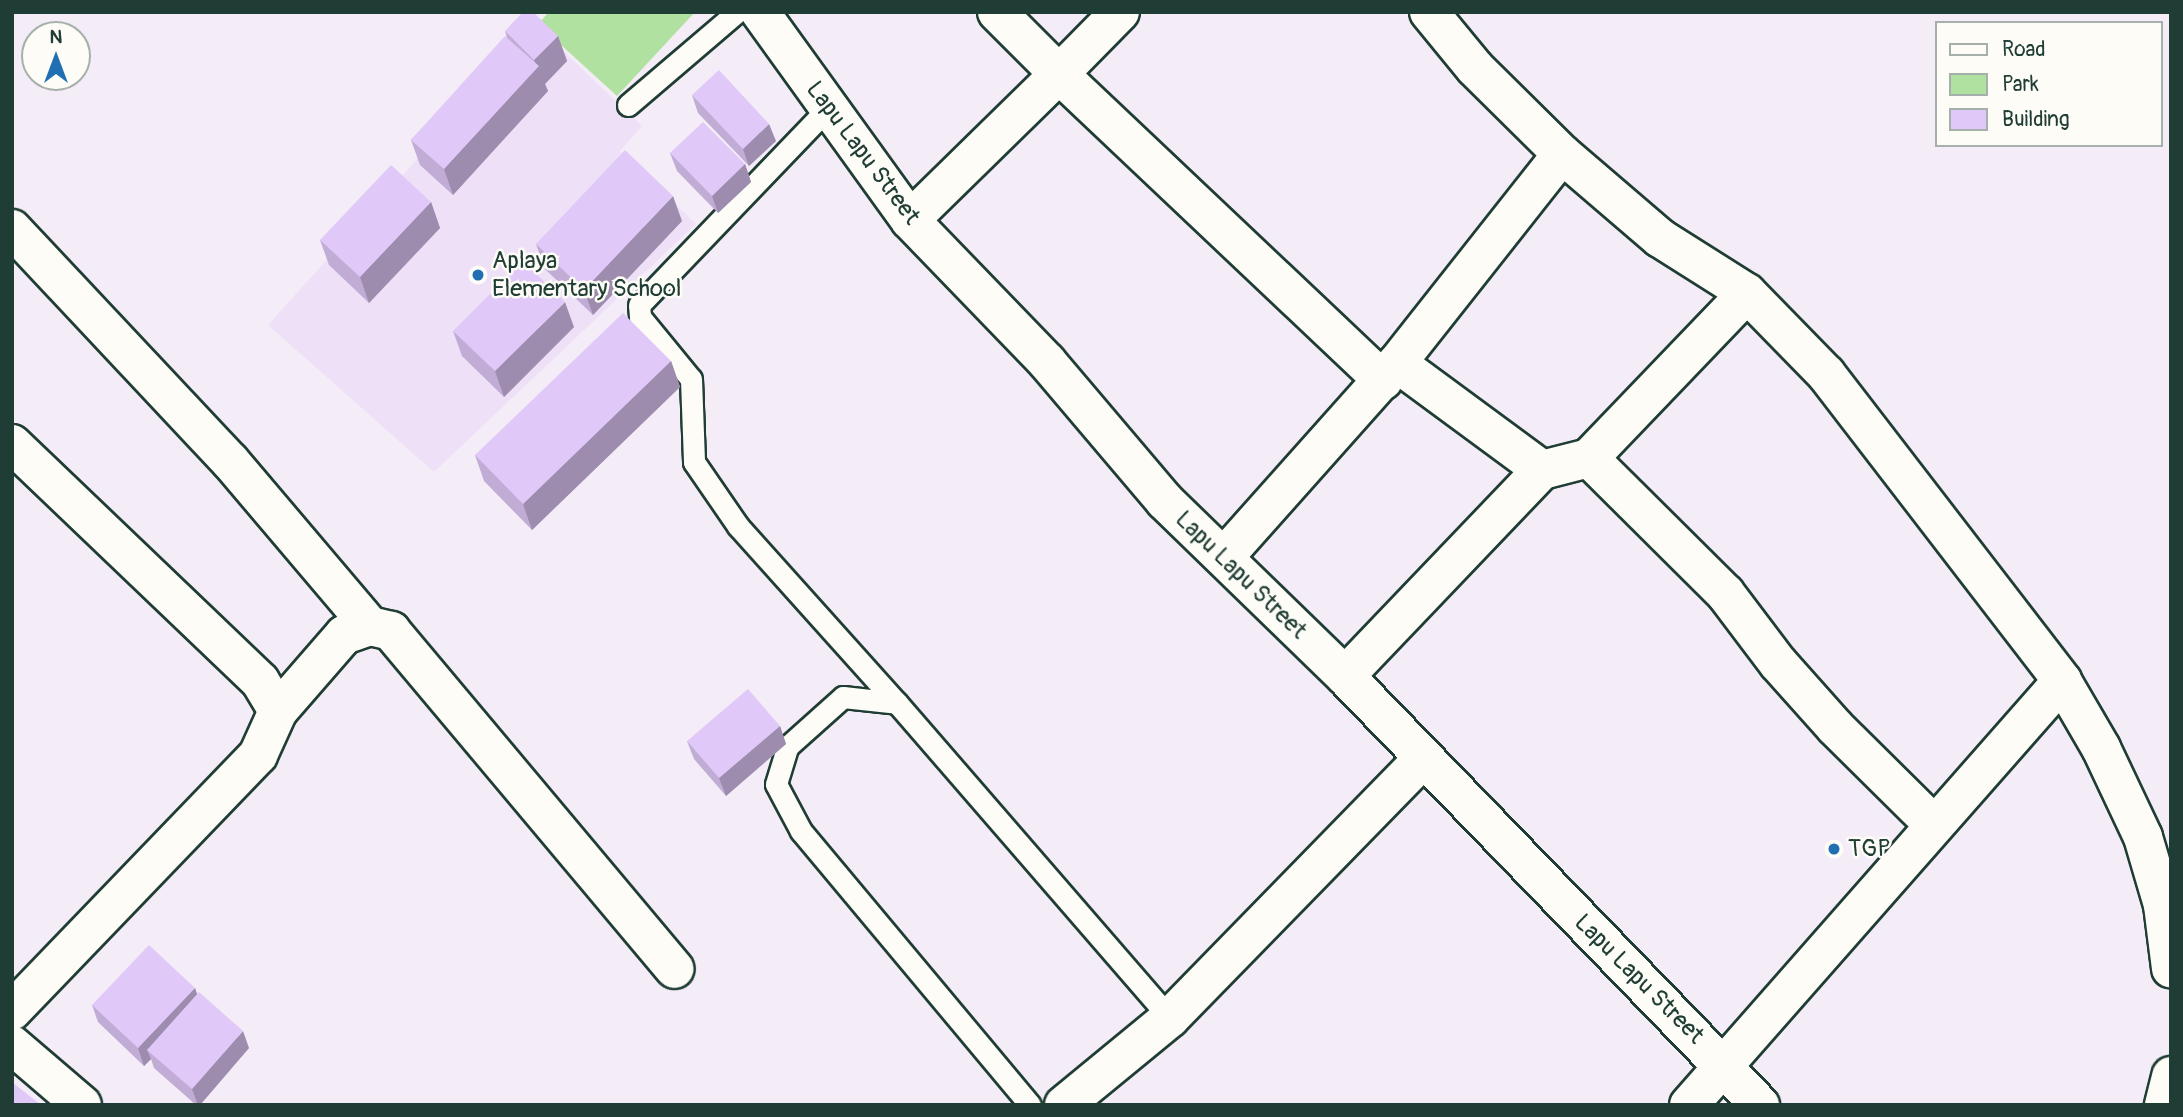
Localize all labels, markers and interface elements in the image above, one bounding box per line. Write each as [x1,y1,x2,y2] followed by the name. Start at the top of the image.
[21,21,91,91] north arrow
[1934,21,2162,147] legend
[50,25,62,49] text: N
[2002,36,2046,63] text: Road
[2002,71,2039,98] text: Park
[800,76,926,230] street label: Lapu Lapu Street
[2002,106,2069,133] text: Building
[492,247,682,303] place label: Aplaya Elementary School
[470,267,486,283] marker: Aplaya Elementary School
[1169,505,1313,645] street label: Lapu Lapu Street
[1848,835,1890,863] place label: TGP
[1826,841,1842,857] marker: TGP
[1568,908,1710,1050] street label: Lapu Lapu Street

